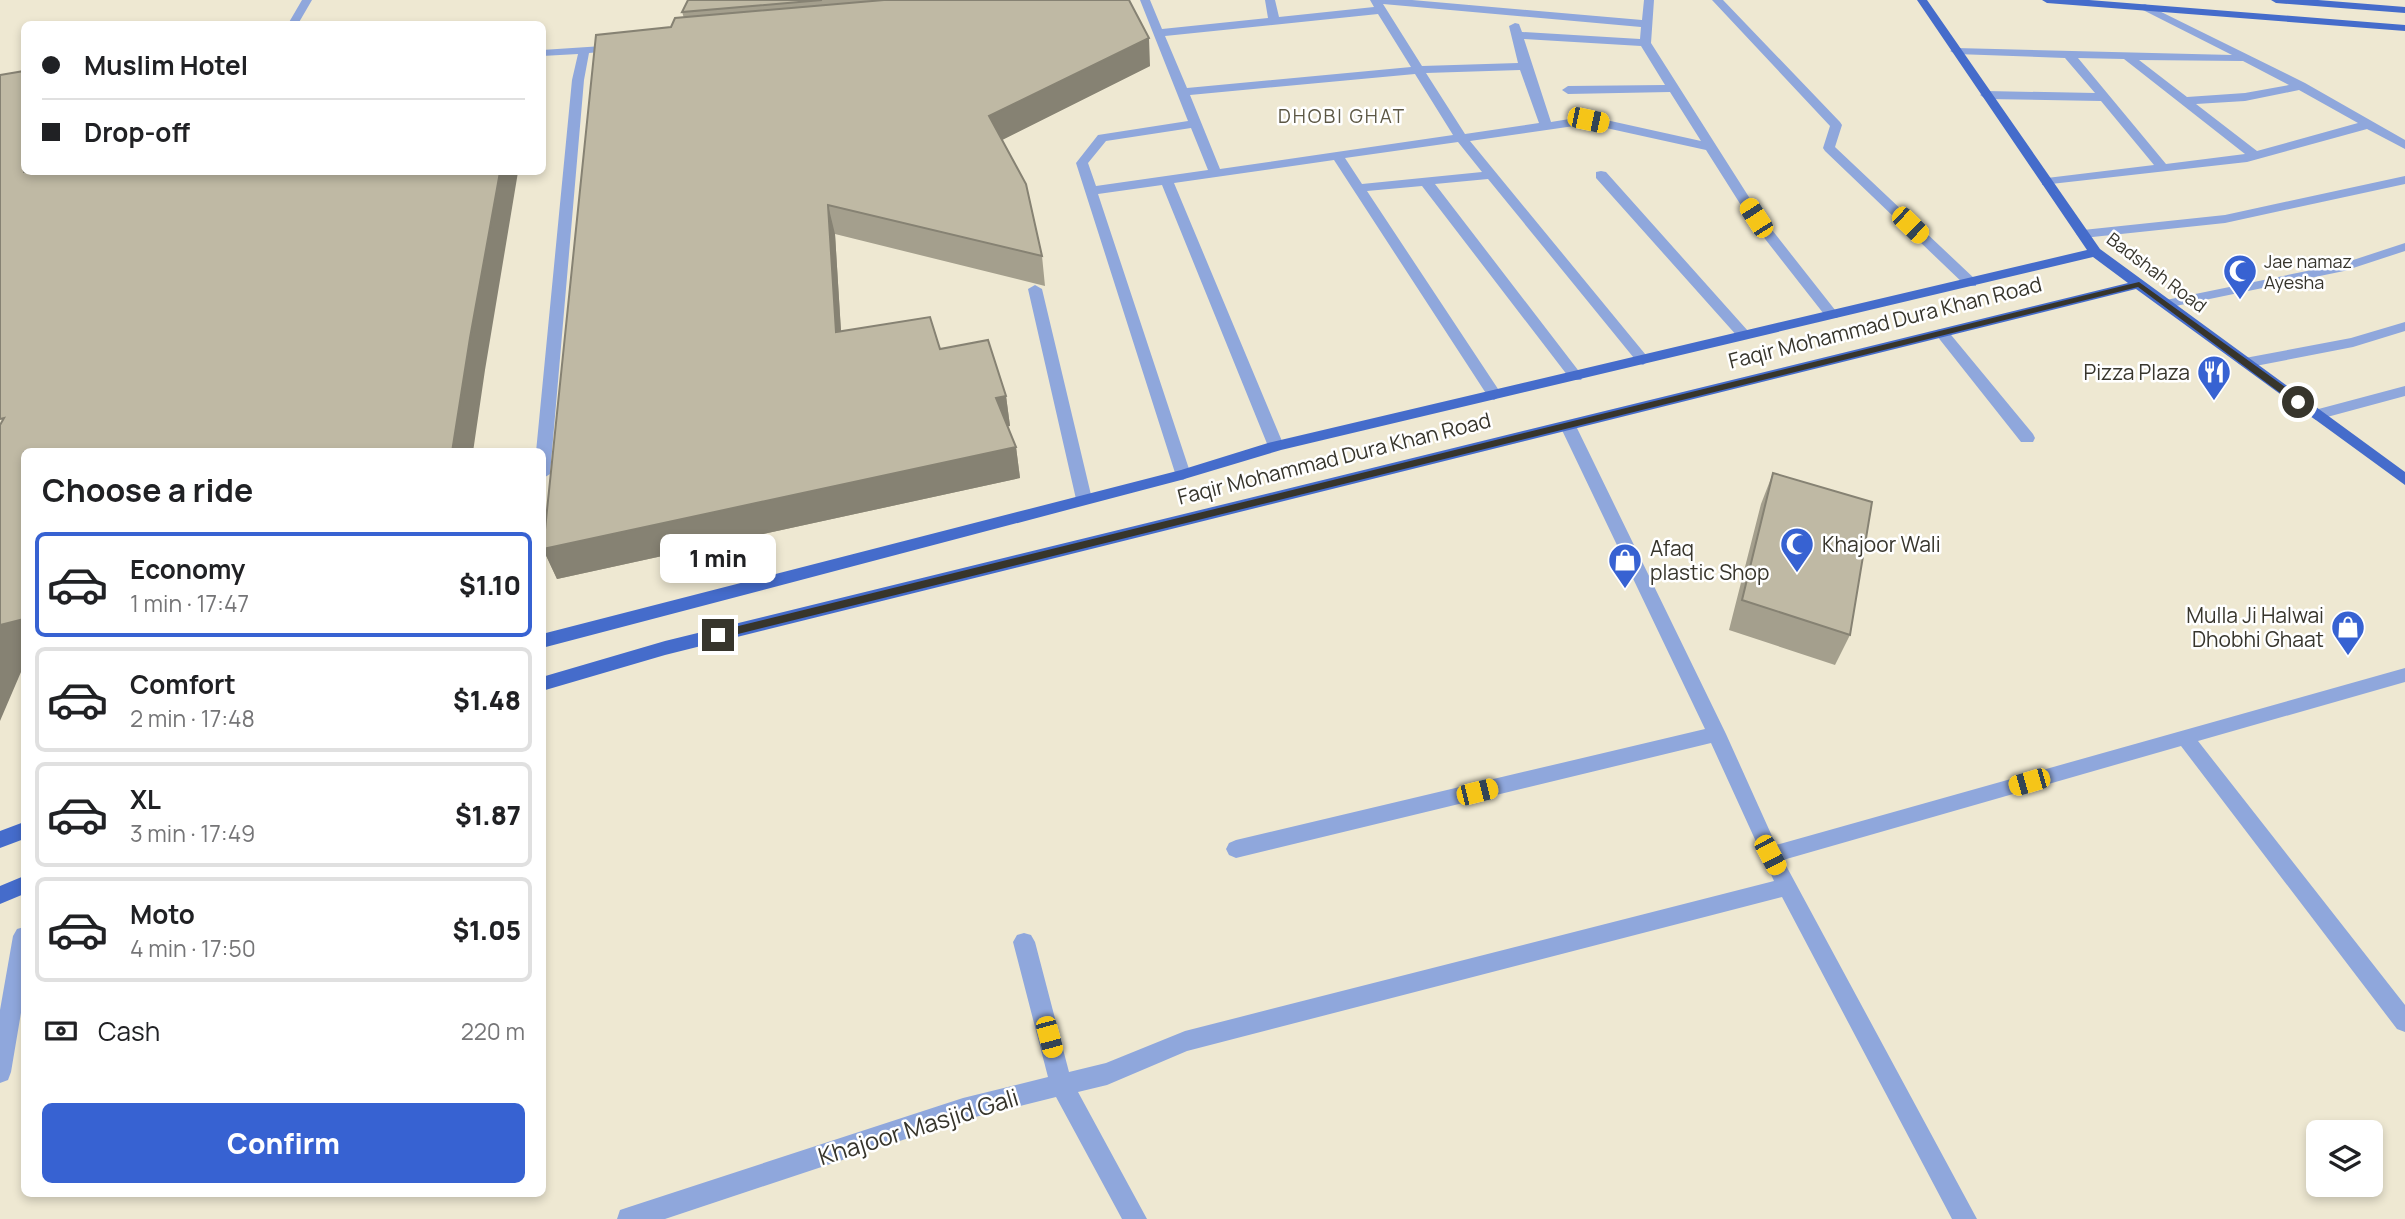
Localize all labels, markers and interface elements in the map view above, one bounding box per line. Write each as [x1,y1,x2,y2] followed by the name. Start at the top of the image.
[84,47,248,83] text: Muslim Hotel
[1278,103,1406,129] district label: DHOBI GHAT
[1566,105,1611,135] car
[84,114,190,150] text: Drop-off
[1736,195,1777,241] car
[1888,203,1933,247] car
[2102,227,2212,317] street label: Badshah Road
[2264,249,2352,294] place label: Jae namaz Ayesha
[2221,252,2259,301] mosque icon: Jae namaz Ayesha
[1726,270,2044,374] street label: Faqir Mohammad Dura Khan Road
[2195,353,2233,402] restaurant icon: Pizza Plaza
[2084,358,2190,386] place label: Pizza Plaza
[2282,386,2314,418] route start
[1175,406,1493,510] street label: Faqir Mohammad Dura Khan Road
[42,468,253,512] text: Choose a ride
[1778,525,1816,574] mosque icon: Khajoor Wali
[1822,530,1941,558] place label: Khajoor Wali
[660,534,776,582] callout: 1 min
[1650,534,1769,586] place label: Afaq plastic Shop
[1606,541,1644,590] shop icon: Afaq plastic Shop
[689,542,747,574] text: 1 min
[130,551,245,587] text: Economy
[46,553,109,616] icon: car
[459,567,521,603] text: $1.10
[130,587,249,619] text: 1 min · 17:47
[2186,601,2324,653] place label: Mulla Ji Halwai Dhobhi Ghaat
[2329,608,2367,657] shop icon: Mulla Ji Halwai Dhobhi Ghaat
[702,619,734,651] route end
[130,666,236,702] text: Comfort
[46,668,109,731] icon: car
[453,682,521,718] text: $1.48
[130,702,255,734] text: 2 min · 17:48
[2006,766,2053,798] car
[1455,777,1500,807] car
[130,781,161,817] text: XL
[46,783,109,846] icon: car
[455,797,521,833] text: $1.87
[130,817,255,849] text: 3 min · 17:49
[1751,832,1790,878] car
[130,896,195,932] text: Moto
[46,898,109,961] icon: car
[452,912,521,948] text: $1.05
[130,932,256,964] text: 4 min · 17:50
[42,1012,80,1050] icon: cash
[98,1013,160,1049] text: Cash
[1034,1014,1065,1060] car
[461,1015,525,1047] text: 220 m
[814,1080,1022,1172] street label: Khajoor Masjid Gali
[42,1103,525,1183] button: Confirm
[2306,1120,2383,1197] map controls
[2306,1120,2383,1197] button: layers

